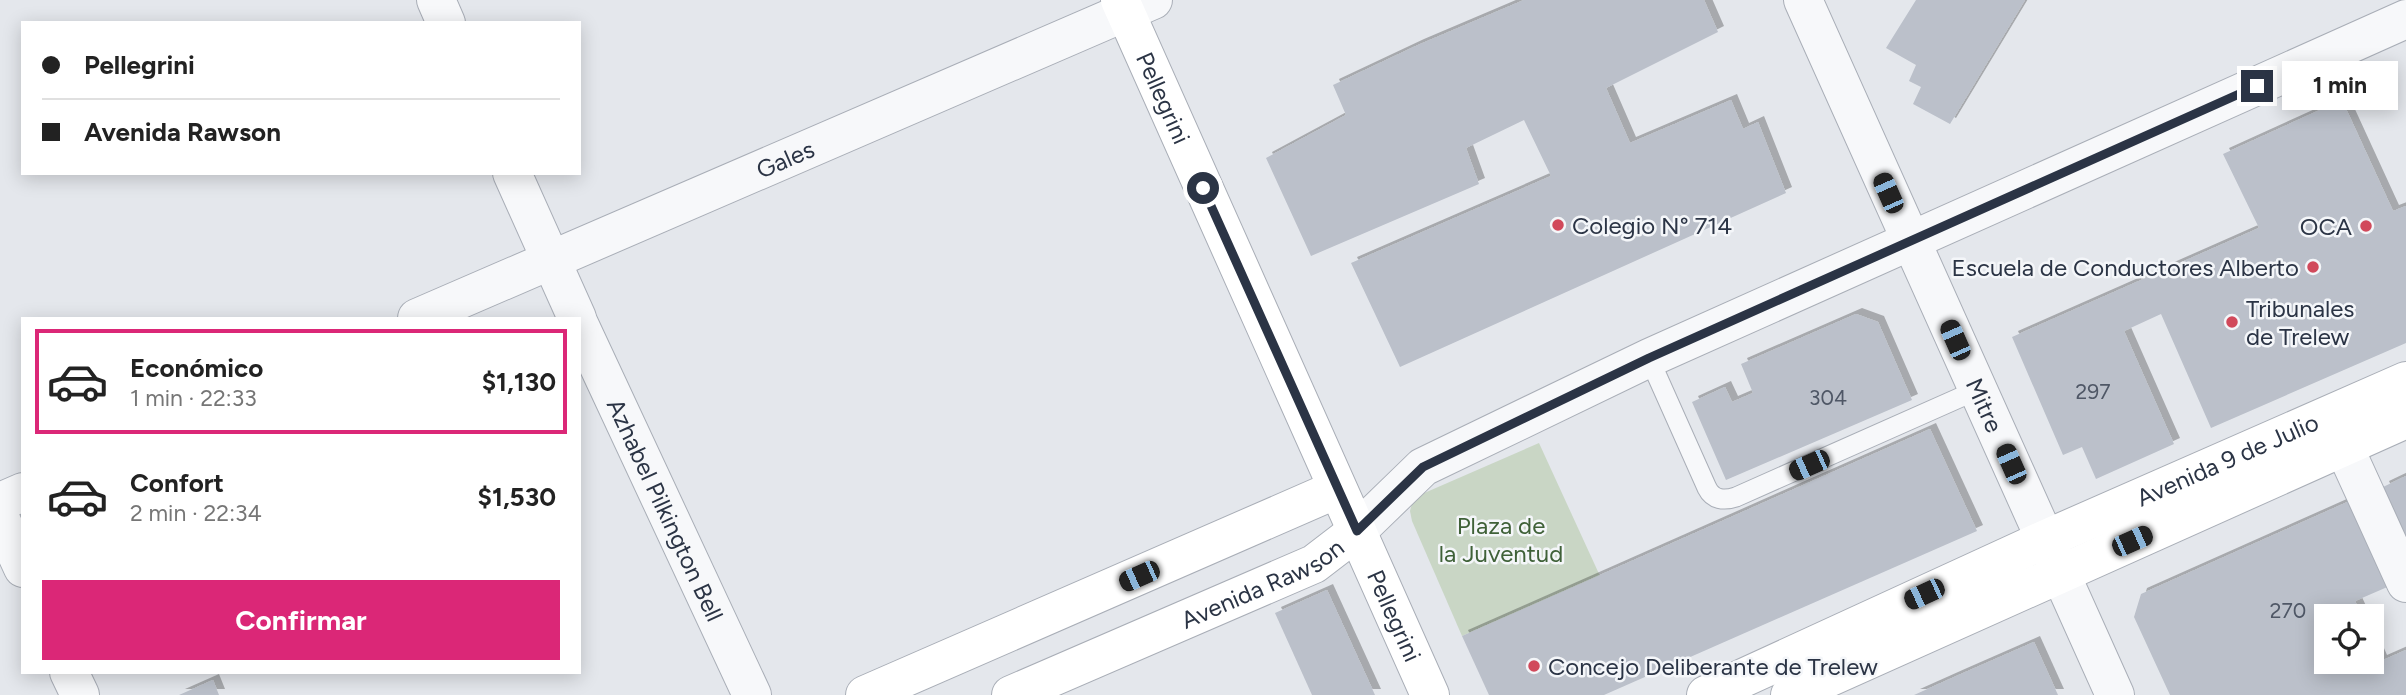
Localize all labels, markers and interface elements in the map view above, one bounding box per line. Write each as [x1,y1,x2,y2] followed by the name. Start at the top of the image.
[1131,47,1197,148] street label: Pellegrini
[84,49,195,81] text: Pellegrini
[2282,62,2397,110] callout: 1 min
[2241,70,2273,102] route end
[2313,71,2367,99] text: 1 min
[84,116,281,148] text: Avenida Rawson
[752,134,818,184] street label: Gales
[1870,170,1907,216] car
[1187,172,1219,204] route start
[1572,211,1732,240] place label: Colegio N° 714
[2300,212,2353,241] place label: OCA
[1550,217,1566,233] marker: Colegio N° 714
[2358,218,2374,234] marker: OCA
[1952,253,2299,282] place label: Escuela de Conductores Alberto
[2305,259,2321,275] marker: Escuela de Conductores Alberto
[2246,294,2354,351] place label: Tribunales de Trelew
[2224,314,2240,330] marker: Tribunales de Trelew
[1937,317,1974,363] car
[46,350,109,413] icon: car
[130,352,263,384] text: Económico
[482,366,556,398] text: $1,130
[1960,373,2010,437] street label: Mitre
[2076,379,2110,404] house number: 297
[130,384,257,412] text: 1 min · 22:33
[1809,385,1847,410] house number: 304
[601,394,730,626] street label: Azhabel Pilkington Bell
[2132,407,2323,512] street label: Avenida 9 de Julio
[1993,441,2030,487] car
[1786,447,1833,483] car
[46,465,109,528] icon: car
[130,467,224,499] text: Confort
[478,481,556,513] text: $1,530
[130,499,262,527] text: 2 min · 22:34
[1439,511,1563,568] park label: Plaza de la Juventud
[2109,523,2156,559] car
[1176,532,1349,634] street label: Avenida Rawson
[1116,558,1163,594] car
[1362,565,1428,666] street label: Pellegrini
[1901,576,1948,612] car
[42,580,560,660] button: Confirmar
[2270,598,2306,623] house number: 270
[2314,604,2384,674] map controls
[2314,604,2384,674] button: locate
[1548,652,1878,681] place label: Concejo Deliberante de Trelew
[1526,658,1542,674] marker: Concejo Deliberante de Trelew

